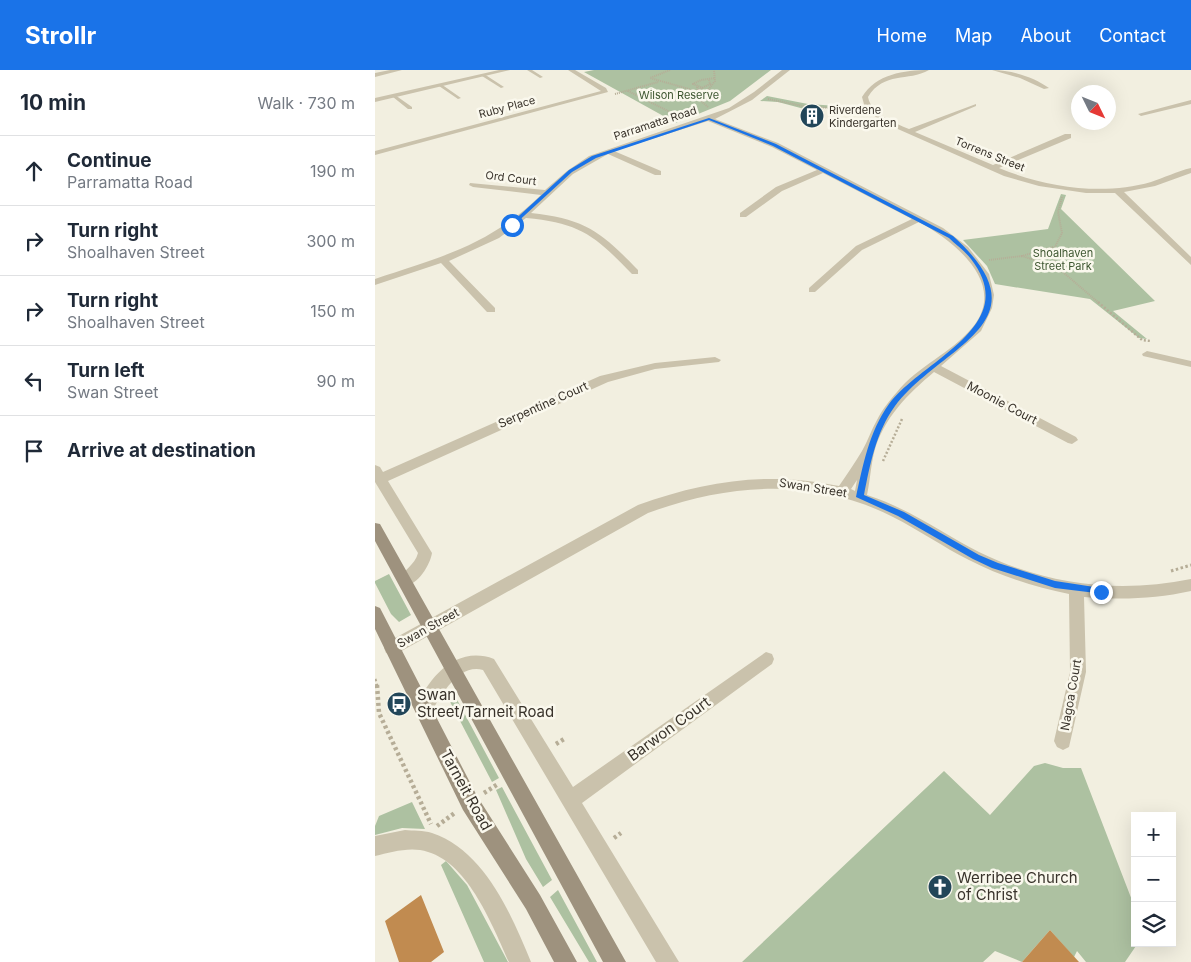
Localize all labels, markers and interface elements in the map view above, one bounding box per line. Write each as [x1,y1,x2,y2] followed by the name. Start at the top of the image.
[25,21,96,50] text: Strollr
[877,25,927,46] text: Home
[955,25,992,46] text: Map
[1020,25,1071,46] text: About
[1099,25,1166,46] text: Contact
[1071,85,1116,130] north arrow
[639,88,719,102] park label: Wilson Reserve
[20,90,86,115] text: 10 min
[258,93,355,113] text: Walk · 730 m
[477,93,537,121] street label: Ruby Place
[612,103,698,143] street label: Parramatta Road
[799,103,825,129] building icon: Riverdene Kindergarten
[829,103,896,130] place label: Riverdene Kindergarten
[953,134,1027,174] street label: Torrens Street
[67,149,152,172] text: Continue
[20,157,48,185] icon: ahead
[310,161,355,181] text: 190 m
[485,168,538,188] street label: Ord Court
[67,172,193,192] text: Parramatta Road
[501,214,524,237] route start
[67,219,158,242] text: Turn right
[20,227,48,255] icon: right
[306,231,355,251] text: 300 m
[67,242,205,262] text: Shoalhaven Street
[1033,246,1093,273] park label: Shoalhaven Street Park
[67,289,158,312] text: Turn right
[20,297,48,325] icon: right
[310,301,355,321] text: 150 m
[67,312,205,332] text: Shoalhaven Street
[67,359,145,382] text: Turn left
[20,367,48,395] icon: left
[316,371,355,391] text: 90 m
[496,378,590,431] street label: Serpentine Court
[965,378,1040,427] street label: Moonie Court
[67,382,158,402] text: Swan Street
[20,437,48,465] icon: arrive
[67,439,256,462] text: Arrive at destination
[778,475,848,500] street label: Swan Street
[1090,581,1113,604] route end
[394,604,461,651] street label: Swan Street
[1057,658,1084,732] street label: Nagoa Court
[417,685,554,721] place label: Swan Street/Tarneit Road
[386,691,412,717] bus stop icon: Swan Street/Tarneit Road
[624,692,714,765] street label: Barwon Court
[436,746,496,833] street label: Tarneit Road
[1131,812,1176,947] map controls
[1131,812,1176,857] button: +
[1131,857,1176,902] button: −
[957,868,1078,904] place label: Werribee Church of Christ
[927,874,953,900] church icon: Werribee Church of Christ
[1131,902,1176,947] button: layers

